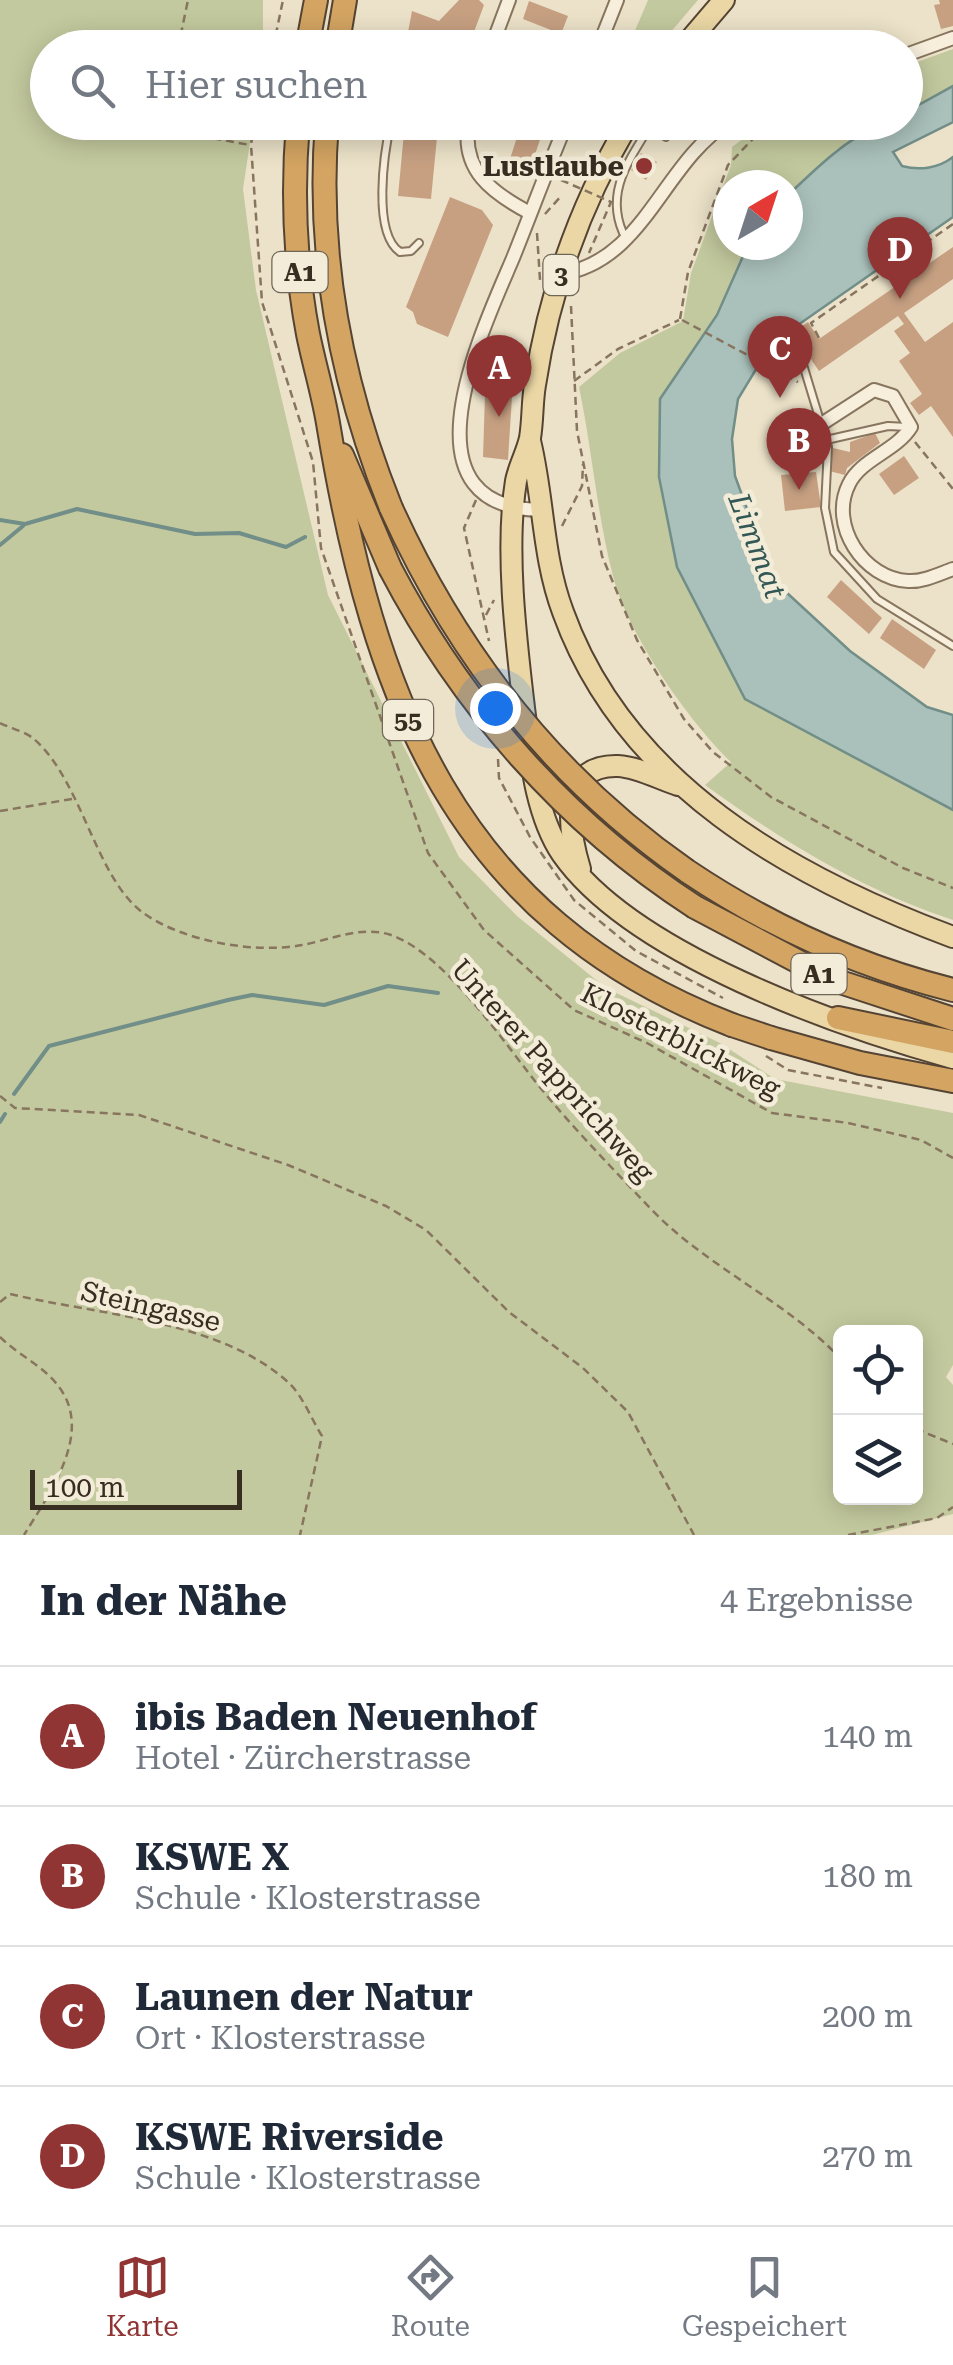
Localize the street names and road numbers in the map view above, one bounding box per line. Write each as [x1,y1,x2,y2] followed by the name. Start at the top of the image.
[272,252,328,292] road number: A1
[544,255,578,295] road number: 3
[383,700,433,740] road number: 55
[444,953,661,1188] street label: Unterer Papprichweg
[792,954,846,994] road number: A1
[576,976,786,1105] street label: Klosterblickweg
[78,1274,224,1339] street label: Steingasse

